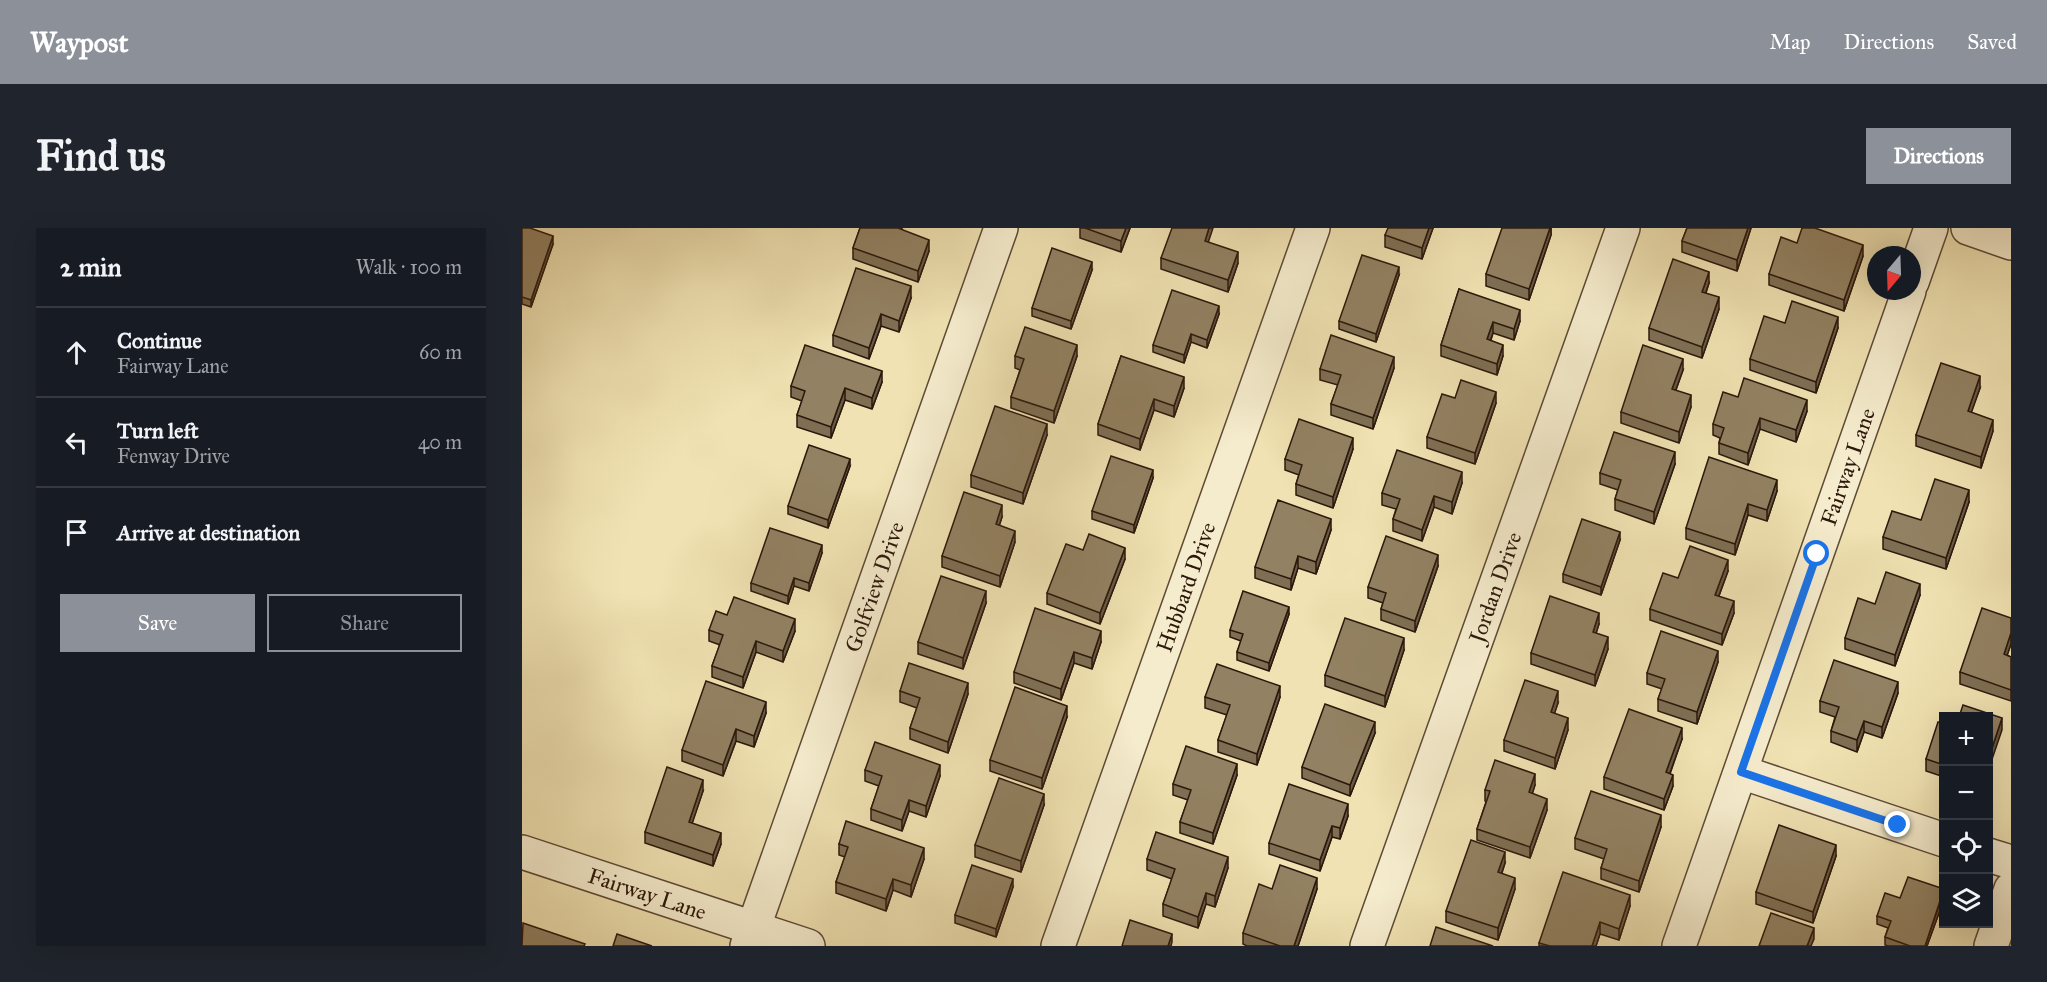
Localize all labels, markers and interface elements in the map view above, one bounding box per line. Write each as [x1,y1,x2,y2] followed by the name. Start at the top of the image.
[30,25,128,60] text: Waypost
[1770,29,1811,55] text: Map
[1844,29,1934,55] text: Directions
[1967,29,2017,55] text: Saved
[1866,128,2011,184] button: Directions
[36,130,166,182] text: Find us
[1867,246,1921,300] north arrow
[60,251,121,283] text: 2 min
[356,255,462,279] text: Walk · 100 m
[117,327,202,354] text: Continue
[60,336,93,369] icon: ahead
[419,340,462,364] text: 60 m
[117,354,228,378] text: Fairway Lane
[1814,404,1880,529] street label: Fairway Lane
[117,417,199,444] text: Turn left
[60,426,93,459] icon: left
[418,430,462,454] text: 40 m
[117,444,230,468] text: Fenway Drive
[60,516,93,549] icon: arrive
[839,518,910,656] street label: Golfview Drive
[1150,518,1221,656] street label: Hubbard Drive
[117,519,300,546] text: Arrive at destination
[1462,528,1527,648] street label: Jordan Drive
[1803,540,1829,566] route start
[60,594,255,652] button: Save
[267,594,462,652] button: Share
[1939,712,1993,928] map controls
[1939,712,1993,766] button: +
[1939,766,1993,820] button: −
[1884,811,1910,837] route end
[1939,820,1993,874] button: locate
[585,861,710,925] street label: Fairway Lane
[1939,874,1993,928] button: layers

